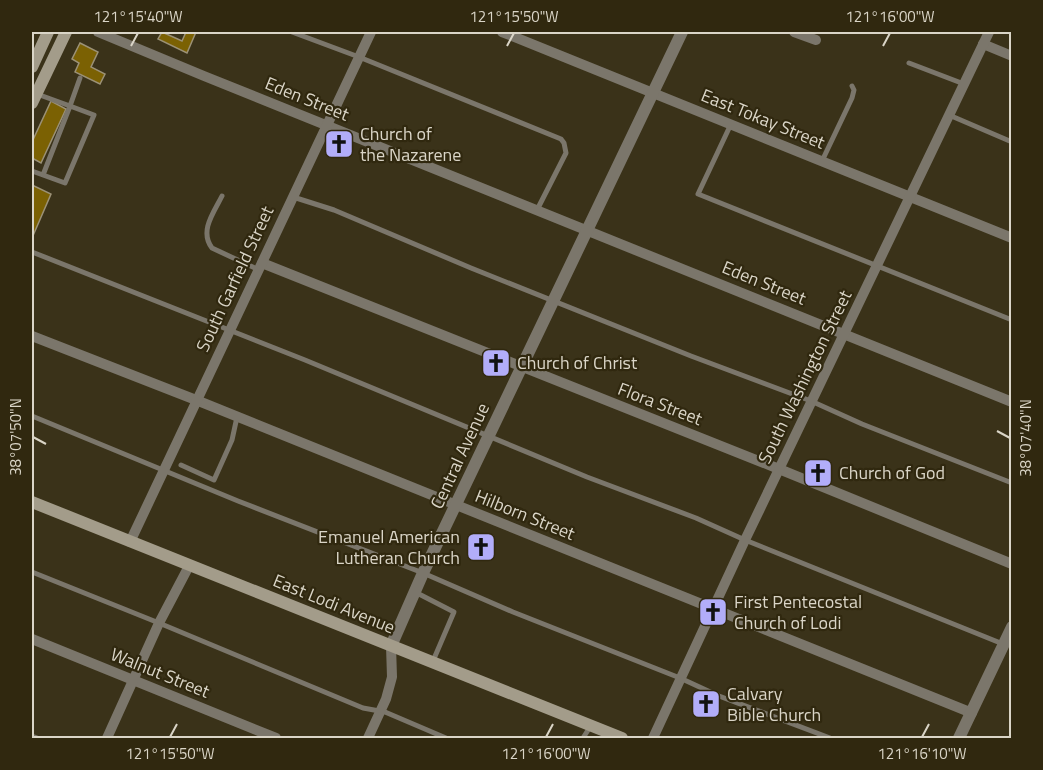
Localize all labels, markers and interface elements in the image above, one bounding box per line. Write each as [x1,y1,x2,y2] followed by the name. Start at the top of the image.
[93,5,183,28] text: 121°15'40"W
[469,5,559,28] text: 121°15'50"W
[845,5,935,28] text: 121°16'00"W
[261,69,354,128] street label: Eden Street
[697,81,830,156] street label: East Tokay Street
[360,120,461,168] place label: Church of the Nazarene
[323,128,355,160] church icon: Church of the Nazarene
[189,201,280,356] street label: South Garfield Street
[718,253,811,312] street label: Eden Street
[751,285,859,468] street label: South Washington Street
[480,347,512,379] church icon: Church of Christ
[517,349,638,376] place label: Church of Christ
[614,375,707,432] street label: Flora Street
[4,398,27,476] text: 38°07'50"N
[423,398,496,513] street label: Central Avenue
[1014,399,1037,477] text: 38°07'40"N
[802,457,834,489] church icon: Church of God
[839,459,945,486] place label: Church of God
[471,482,580,547] street label: Hilborn Street
[318,523,460,571] place label: Emanuel American Lutheran Church
[465,531,497,563] church icon: Emanuel American Lutheran Church
[269,567,399,640] street label: East Lodi Avenue
[734,588,862,636] place label: First Pentecostal Church of Lodi
[697,596,729,628] church icon: First Pentecostal Church of Lodi
[107,640,214,705] street label: Walnut Street
[727,680,821,728] place label: Calvary Bible Church
[690,688,722,720] church icon: Calvary Bible Church
[125,742,215,765] text: 121°15'50"W
[501,742,591,765] text: 121°16'00"W
[877,742,967,765] text: 121°16'10"W

